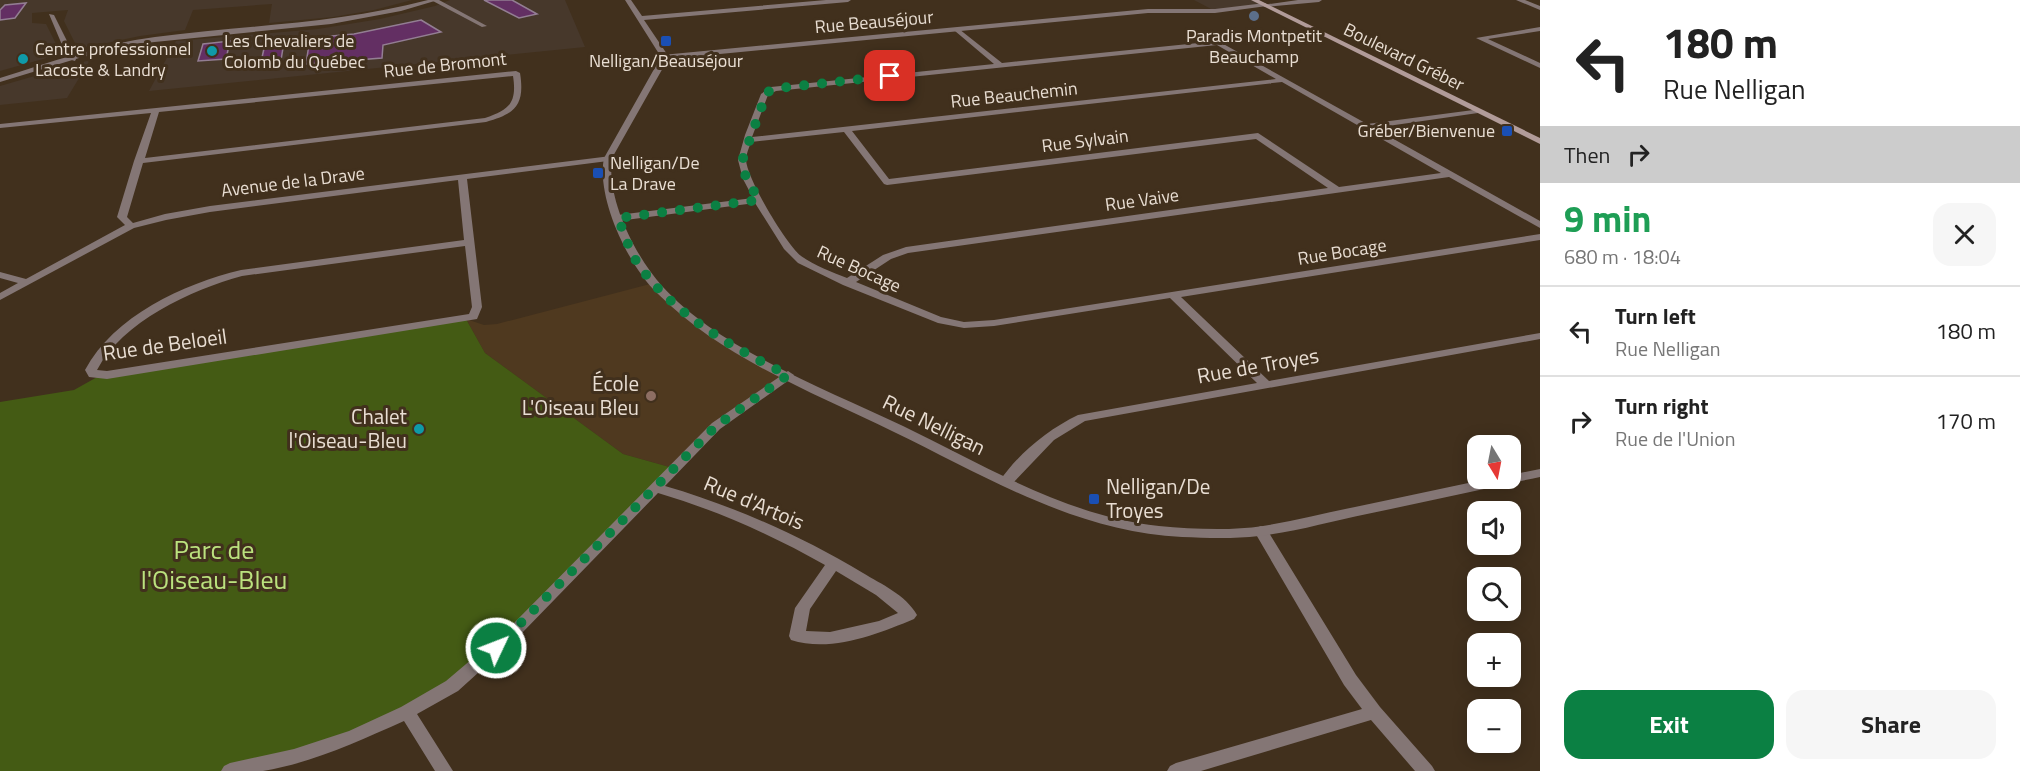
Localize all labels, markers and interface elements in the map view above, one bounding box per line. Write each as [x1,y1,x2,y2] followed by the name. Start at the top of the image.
[813,3,934,40] street label: Rue Beauséjour
[1247,9,1261,23] marker: Paradis Montpetit Beauchamp
[1663,10,1778,74] text: 180 m
[1339,16,1469,97] street label: Boulevard Gréber
[1186,22,1323,70] place label: Paradis Montpetit Beauchamp
[1564,24,1642,102] icon: left
[224,27,365,75] place label: Les Chevaliers de Colomb du Québec
[659,34,673,48] marker: Nelligan/Beauséjour
[35,35,191,83] place label: Centre professionnel Lacoste & Landry
[205,44,219,58] marker: Les Chevaliers de Colomb du Québec
[382,45,508,84] street label: Rue de Bromont
[589,47,743,74] place label: Nelligan/Beauséjour
[864,50,915,101] pin
[16,52,30,66] marker: Centre professionnel Lacoste & Landry
[873,59,906,92] icon: arrive
[1663,68,1806,109] text: Rue Nelligan
[949,74,1079,115] street label: Rue Beauchemin
[1358,117,1495,144] place label: Gréber/Bienvenue
[1040,122,1130,159] street label: Rue Sylvain
[1500,124,1514,138] marker: Gréber/Bienvenue
[1564,138,1610,172] text: Then
[1622,138,1655,171] icon: right
[610,149,699,197] place label: Nelligan/De La Drave
[220,159,366,204] street label: Avenue de la Drave
[591,166,605,180] marker: Nelligan/De La Drave
[1103,181,1181,218] street label: Rue Vaive
[1564,191,1651,246] text: 9 min
[1933,203,1996,266] button: close
[1296,231,1388,272] street label: Rue Bocage
[813,238,906,299] street label: Rue Bocage
[1564,241,1681,272] text: 680 m · 18:04
[1615,299,1696,333] text: Turn left
[1936,314,1996,348] text: 180 m
[1564,315,1597,348] icon: left
[101,319,229,369] street label: Rue de Beloeil
[1615,333,1721,364] text: Rue Nelligan
[1194,339,1321,391] street label: Rue de Troyes
[522,367,639,423] place label: École L'Oiseau Bleu
[878,385,991,463] street label: Rue Nelligan
[644,389,658,403] marker: École L'Oiseau Bleu
[1615,389,1709,423] text: Turn right
[289,400,408,456] place label: Chalet l'Oiseau-Bleu
[1936,404,1996,438] text: 170 m
[1564,405,1597,438] icon: right
[412,422,426,436] marker: Chalet l'Oiseau-Bleu
[1615,423,1736,454] text: Rue de l'Union
[1467,435,1521,489] north arrow
[1467,435,1521,753] map controls
[699,467,810,538] street label: Rue d'Artois
[1106,470,1210,526] place label: Nelligan/De Troyes
[1087,492,1101,506] marker: Nelligan/De Troyes
[1467,501,1521,555] button: sound
[141,530,287,599] park label: Parc de l'Oiseau-Bleu
[1467,567,1521,621] button: search
[464,616,528,680] position arrow
[1467,633,1521,687] button: +
[1564,690,1774,759] button: Exit
[1786,690,1996,759] button: Share
[1467,699,1521,753] button: −

